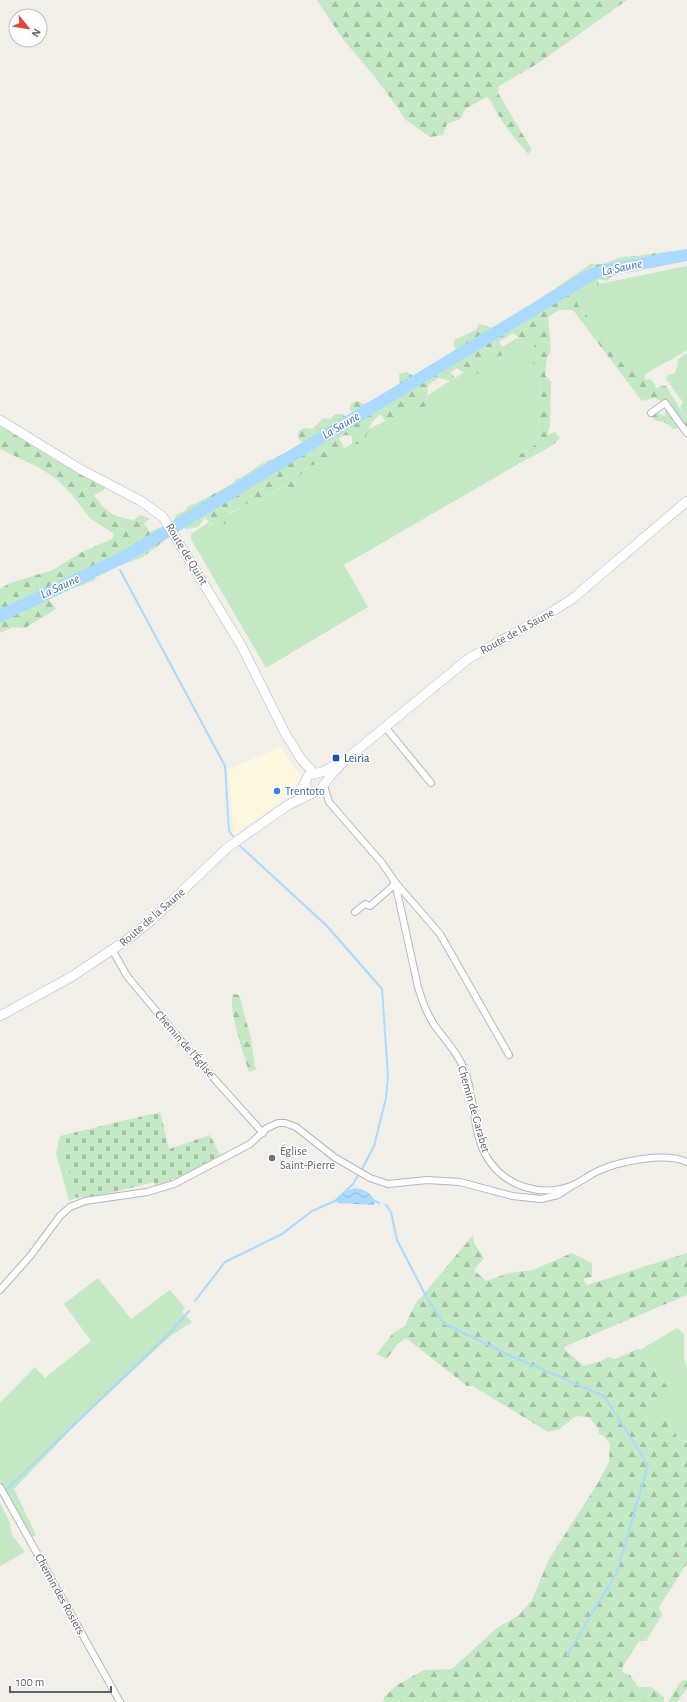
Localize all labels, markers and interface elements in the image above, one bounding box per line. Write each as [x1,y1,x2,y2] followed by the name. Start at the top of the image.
[8,8,48,48] north arrow
[30,27,43,39] text: N
[601,257,644,279] water label: La Saune
[320,410,362,442] water label: La Saune
[163,521,210,588] street label: Route de Quint
[39,572,81,602] water label: La Saune
[478,606,556,656] street label: Route de la Saune
[344,752,370,764] place label: Leiria
[331,753,341,763] marker: Leiria
[285,785,325,797] place label: Trentoto
[272,786,282,796] marker: Trentoto
[117,885,187,949] street label: Route de la Saune
[153,1008,218,1080] street label: Chemin de l'Église
[456,1064,492,1154] street label: Chemin de Garabet
[280,1144,335,1171] place label: Église Saint-Pierre
[267,1153,277,1163] marker: Église Saint-Pierre
[33,1552,87,1636] street label: Chemin des Rosiers
[10,1668,111,1694] scale bar
[16,1676,44,1688] text: 100 m

